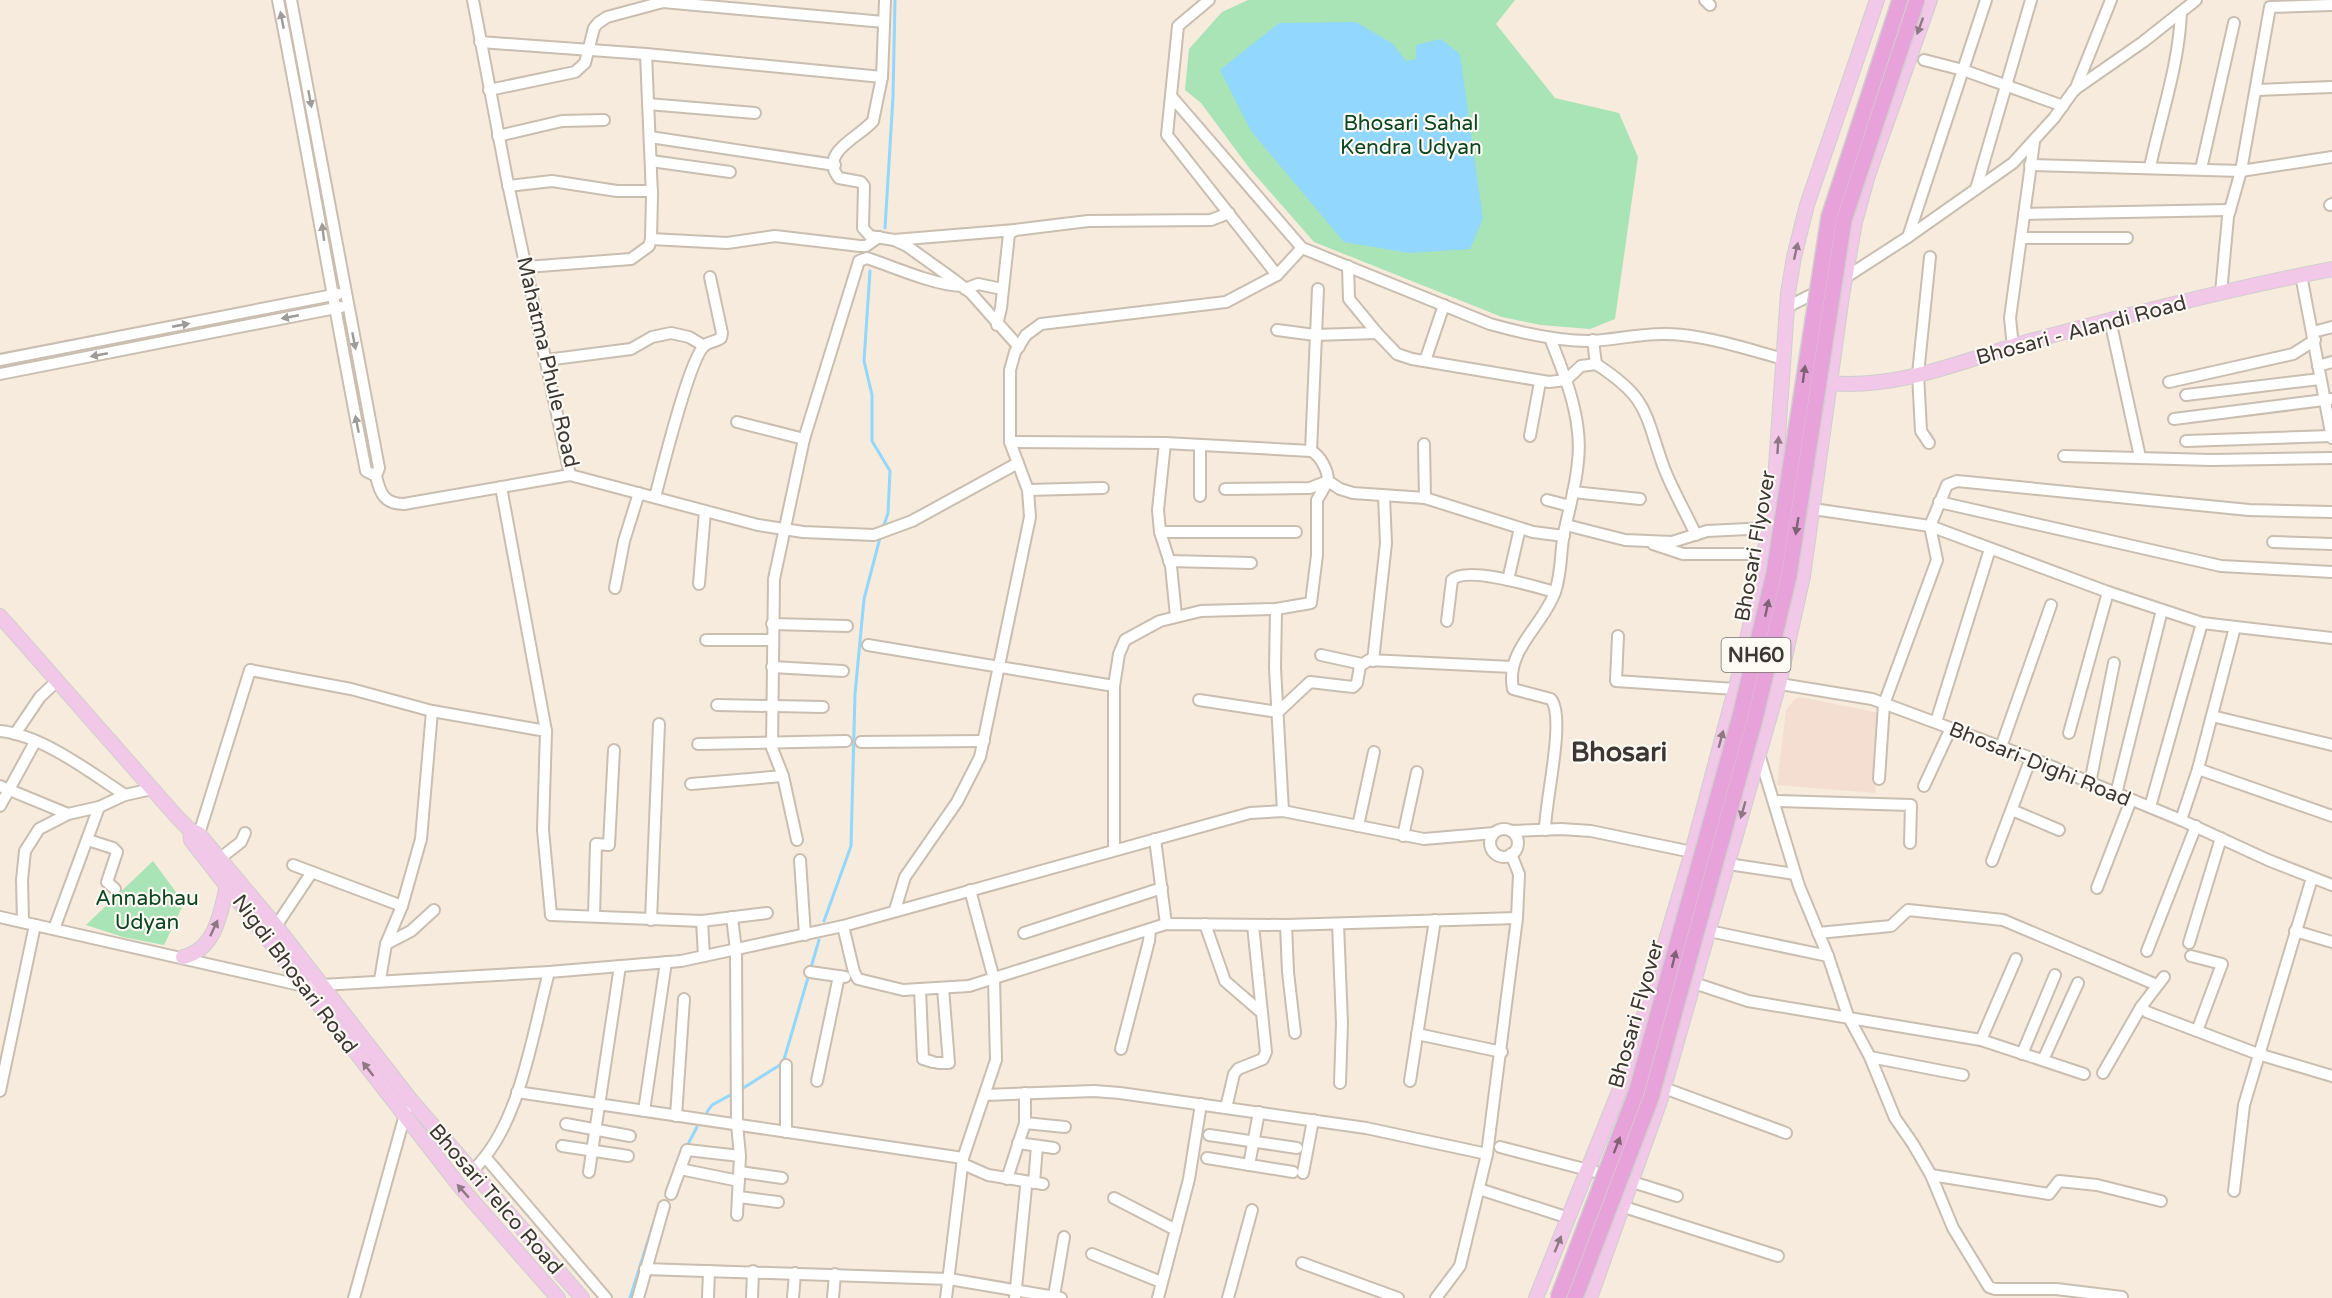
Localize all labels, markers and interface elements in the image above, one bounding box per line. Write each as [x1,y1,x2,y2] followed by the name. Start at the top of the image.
[277,10,286,29] one-way arrow
[1915,18,1925,36] one-way arrow
[306,89,315,108] one-way arrow
[1340,111,1482,160] park label: Bhosari Sahal Kendra Udyan
[318,223,327,242] one-way arrow
[1791,242,1801,261] one-way arrow
[511,254,584,470] street label: Mahatma Phule Road
[1973,290,2189,371] street label: Bhosari - Alandi Road
[280,313,299,322] one-way arrow
[172,320,191,329] one-way arrow
[350,332,359,351] one-way arrow
[89,351,108,360] one-way arrow
[1799,365,1808,384] one-way arrow
[352,414,361,433] one-way arrow
[1773,436,1782,455] one-way arrow
[1730,469,1781,624] street label: Bhosari Flyover
[1792,517,1801,536] one-way arrow
[1762,599,1772,617] one-way arrow
[1722,638,1790,672] road number: NH60
[1945,717,2134,812] street label: Bhosari-Dighi Road
[1717,730,1727,749] one-way arrow
[1571,736,1667,769] district label: Bhosari
[1738,802,1747,820] one-way arrow
[95,886,199,935] park label: Annabhau Udyan
[227,890,362,1059] street label: Nigdi Bhosari Road
[210,920,219,937] one-way arrow
[1603,937,1670,1091] street label: Bhosari Flyover
[1669,950,1679,968] one-way arrow
[362,1062,374,1078] one-way arrow
[423,1119,568,1280] street label: Bhosari Telco Road
[1613,1136,1622,1154] one-way arrow
[457,1183,470,1199] one-way arrow
[1554,1235,1563,1253] one-way arrow

